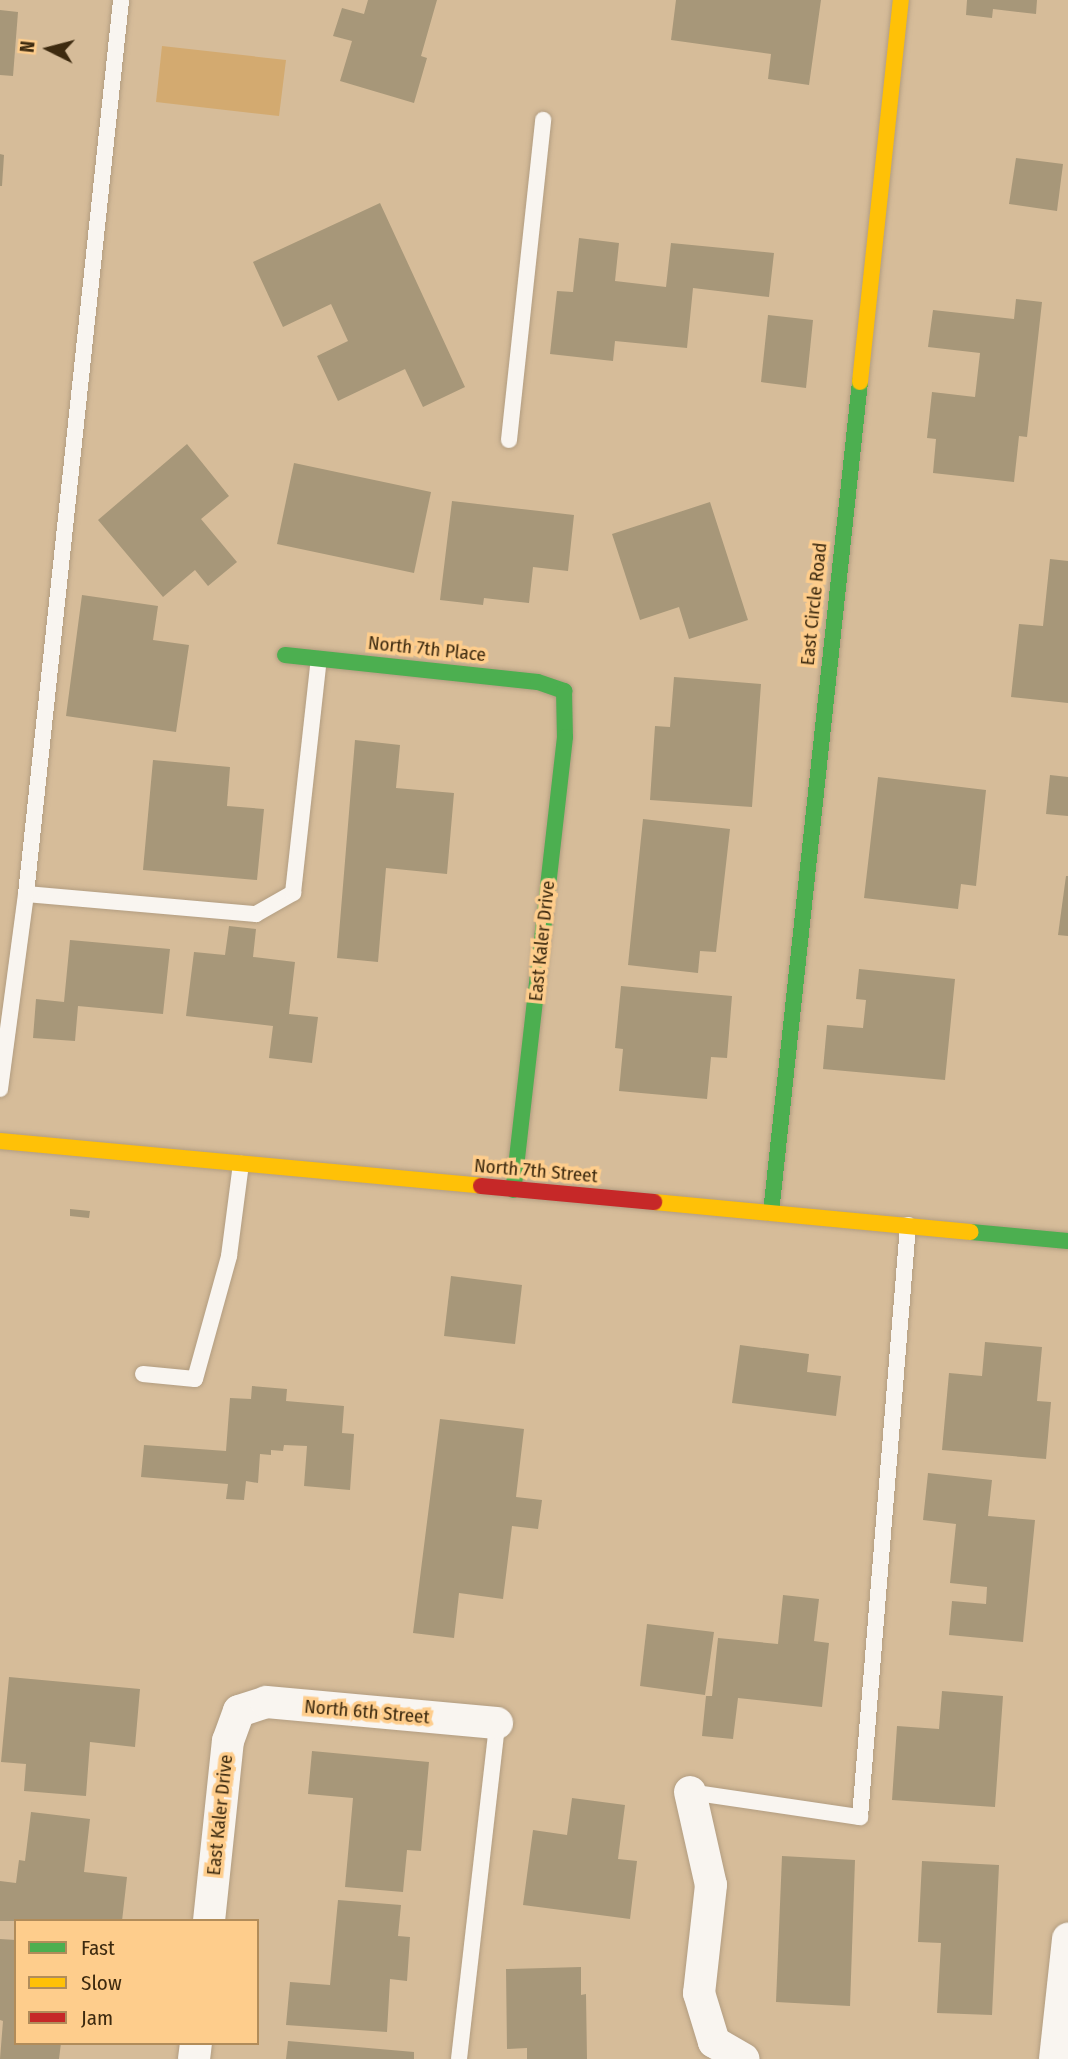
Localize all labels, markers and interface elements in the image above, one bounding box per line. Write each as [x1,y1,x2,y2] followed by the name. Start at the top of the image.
[14,14,84,84] north arrow
[16,40,40,54] text: N
[796,541,832,667] street label: East Circle Road
[367,631,487,667] street label: North 7th Place
[524,879,560,1003] street label: East Kaler Drive
[473,1154,599,1188] street label: North 7th Street
[303,1695,431,1729] street label: North 6th Street
[202,1753,238,1877] street label: East Kaler Drive
[14,1919,259,2045] legend
[81,1935,115,1961] text: Fast
[81,1970,122,1996] text: Slow
[81,2005,113,2031] text: Jam

